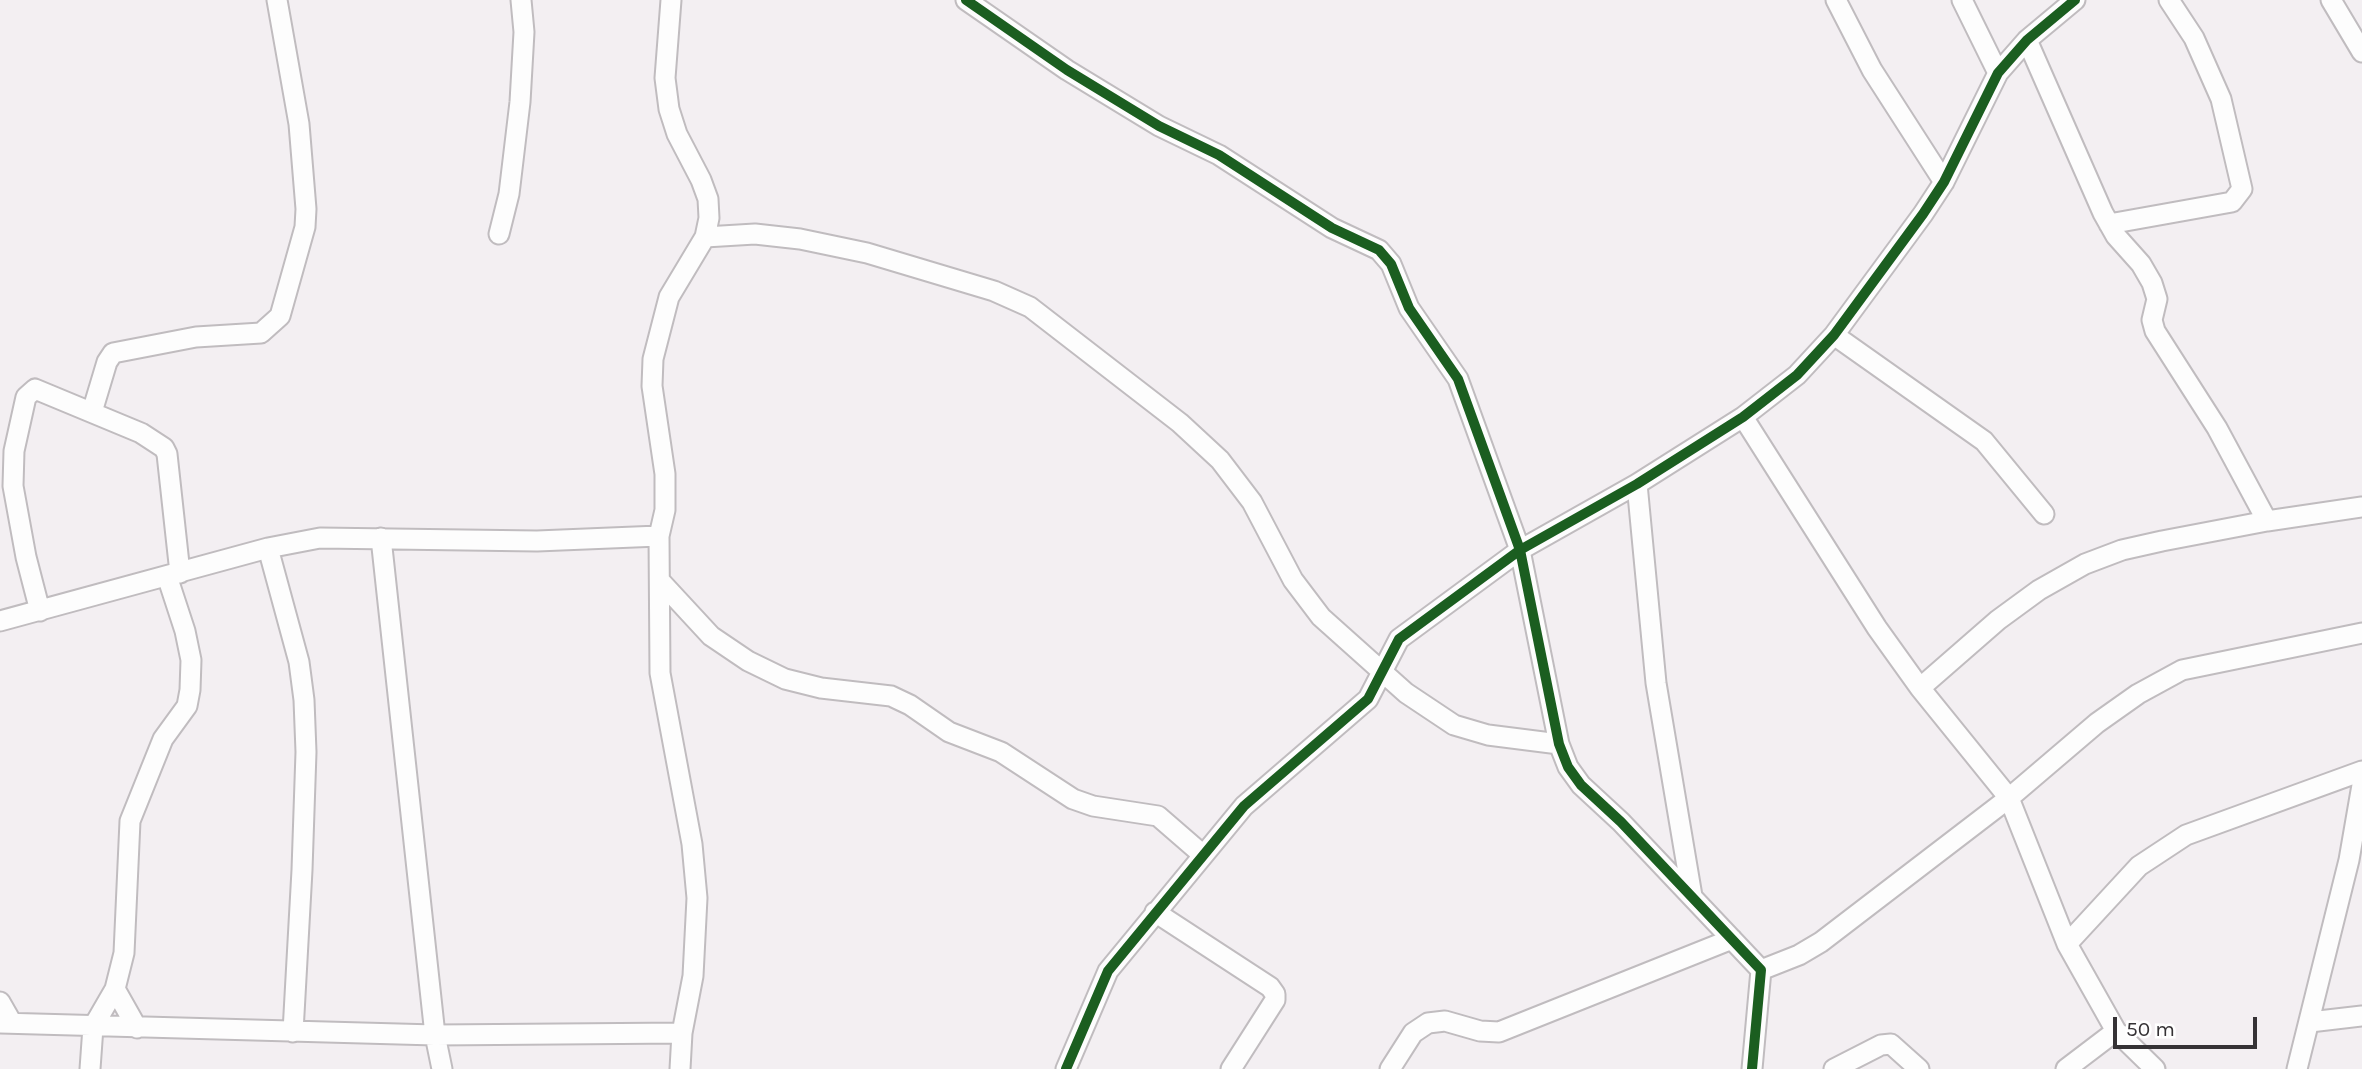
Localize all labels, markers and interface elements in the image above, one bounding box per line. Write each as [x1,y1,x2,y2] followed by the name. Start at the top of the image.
[2117,1002,2260,1046] scale bar
[2126,1017,2175,1041] text: 50 m

